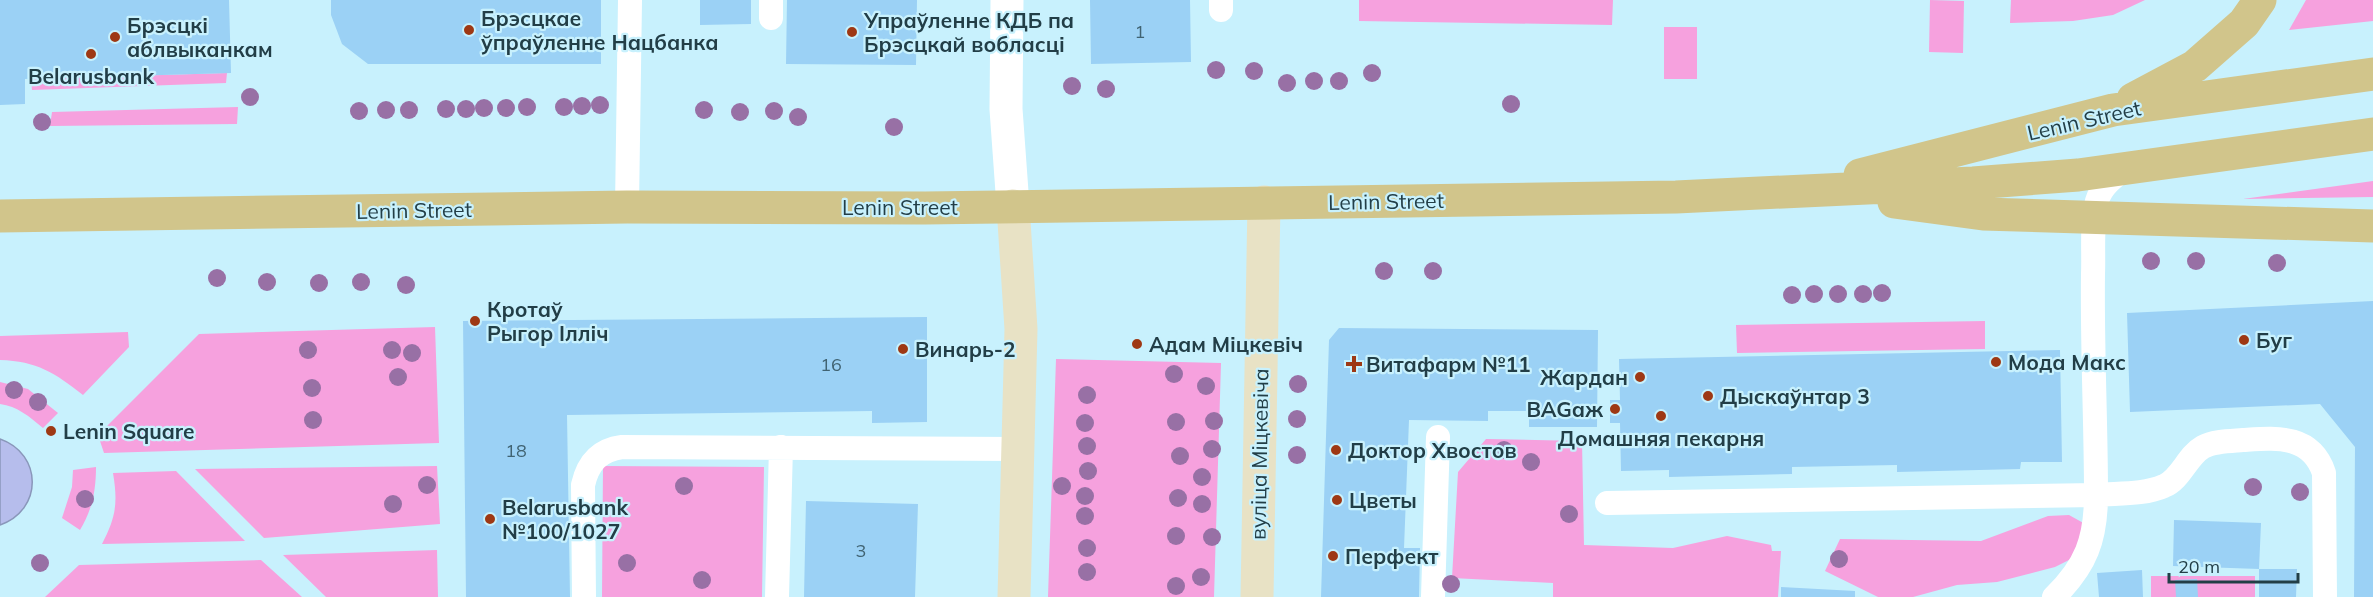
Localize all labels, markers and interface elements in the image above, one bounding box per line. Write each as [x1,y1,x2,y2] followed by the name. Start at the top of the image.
[481,5,719,55] place label: Брэсцкае ўпраўленне Нацбанка
[863,7,1074,57] place label: Упраўленне КДБ па Брэсцкай вобласці
[127,12,273,62] place label: Брэсцкі аблвыканкам
[1135,20,1145,43] house number: 1
[462,23,476,37] marker: Брэсцкае ўпраўленне Нацбанка
[845,25,859,39] marker: Упраўленне КДБ па Брэсцкай вобласці
[108,30,122,44] marker: Брэсцкі аблвыканкам
[84,47,98,61] marker: Belarusbank
[28,63,154,89] place label: Belarusbank
[2025,94,2143,146] street label: Lenin Street
[1328,187,1444,215] street label: Lenin Street
[842,194,958,220] street label: Lenin Street
[356,196,472,224] street label: Lenin Street
[487,296,609,346] place label: Кротаў Рыгор Ілліч
[468,314,482,328] marker: Кротаў Рыгор Ілліч
[2256,327,2292,353] place label: Буг
[1149,331,1303,357] place label: Адам Міцкевіч
[2237,333,2251,347] marker: Буг
[915,336,1016,362] place label: Винарь-2
[1130,337,1144,351] marker: Адам Міцкевіч
[896,342,910,356] marker: Винарь-2
[2008,349,2126,375] place label: Мода Макс
[1366,351,1531,377] place label: Витафарм №11
[820,353,842,376] house number: 16
[1989,355,2003,369] marker: Мода Макс
[1347,357,1361,371] marker: Витафарм №11
[1540,364,1628,390] place label: Жардан
[1245,368,1273,540] street label: вуліца Міцкевіча
[1633,370,1647,384] marker: Жардан
[1720,383,1870,409] place label: Дыскаўнтар 3
[1701,389,1715,403] marker: Дыскаўнтар 3
[1526,396,1603,422] place label: BAGаж
[1608,402,1622,416] marker: BAGаж
[1654,409,1668,423] marker: Домашняя пекарня
[63,418,194,444] place label: Lenin Square
[44,424,58,438] marker: Lenin Square
[1558,425,1764,451] place label: Домашняя пекарня
[1348,437,1517,463] place label: Доктор Хвостов
[505,439,527,462] house number: 18
[1329,443,1343,457] marker: Доктор Хвостов
[1349,487,1417,513] place label: Цветы
[1330,493,1344,507] marker: Цветы
[502,494,628,544] place label: Belarusbank №100/1027
[483,512,497,526] marker: Belarusbank №100/1027
[856,539,866,562] house number: 3
[1345,543,1439,569] place label: Перфект
[2169,546,2298,584] scale bar
[1326,549,1340,563] marker: Перфект
[2178,555,2220,578] text: 20 m

